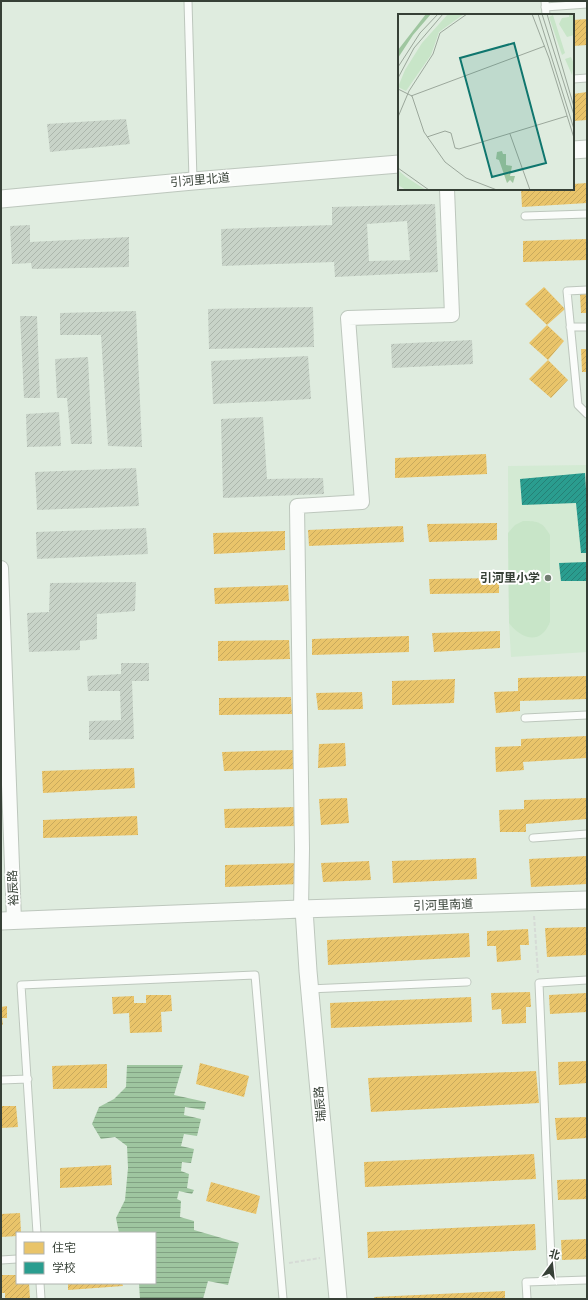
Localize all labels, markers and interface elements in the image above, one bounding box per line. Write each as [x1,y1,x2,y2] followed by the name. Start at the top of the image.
[398,14,574,190] inset map
[169,169,231,190] street label: 引河里北道
[480,570,540,585] place label: 引河里小学
[543,573,553,583] marker: 引河里小学
[4,870,21,906] street label: 裕辰路
[413,896,473,913] street label: 引河里南道
[310,1085,329,1123] street label: 瑞辰路
[16,1232,156,1284] legend
[52,1240,76,1255] text: 住宅
[532,1244,572,1284] north arrow
[547,1246,562,1263] text: 北
[52,1260,76,1275] text: 学校

